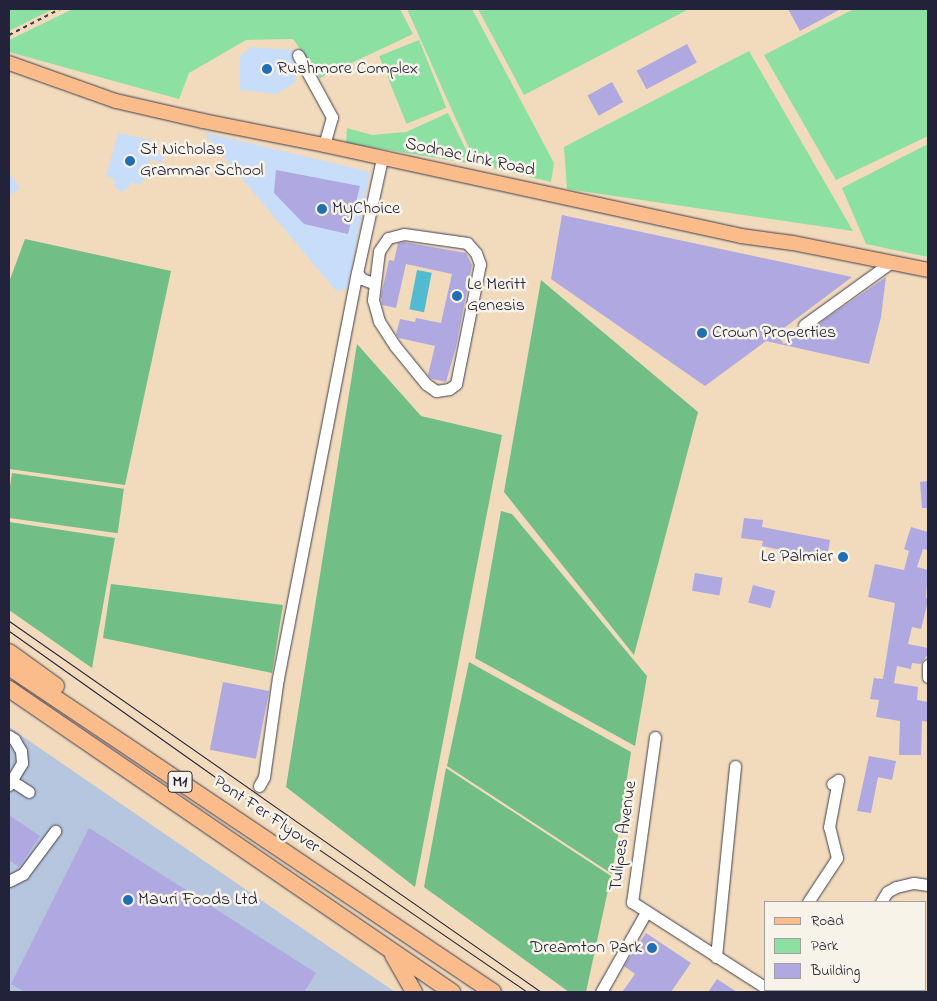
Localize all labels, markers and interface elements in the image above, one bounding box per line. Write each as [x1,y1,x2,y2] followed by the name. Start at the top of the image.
[277,58,418,80] place label: Rushmore Complex
[261,63,273,75] marker: Rushmore Complex
[403,134,537,182] street label: Sodnac Link Road
[140,140,264,182] place label: St Nicholas Grammar School
[124,155,136,167] marker: St Nicholas Grammar School
[332,198,400,220] place label: MyChoice
[316,203,328,215] marker: MyChoice
[467,275,526,318] place label: Le Meritt Genesis
[451,290,463,302] marker: Le Meritt Genesis
[712,322,836,344] place label: Crown Properties
[696,327,708,339] marker: Crown Properties
[761,546,833,568] place label: Le Palmier
[837,551,849,563] marker: Le Palmier
[168,769,192,796] road number: M1
[209,771,323,859] street label: Pont Fer Flyover
[606,779,642,893] street label: Tulipes Avenue
[138,889,258,911] place label: Mauri Foods Ltd
[122,894,134,906] marker: Mauri Foods Ltd
[764,901,927,991] legend
[811,910,844,932] text: Road
[811,935,838,957] text: Park
[530,937,642,959] place label: Dreamton Park
[646,942,658,954] marker: Dreamton Park
[811,960,860,982] text: Building

